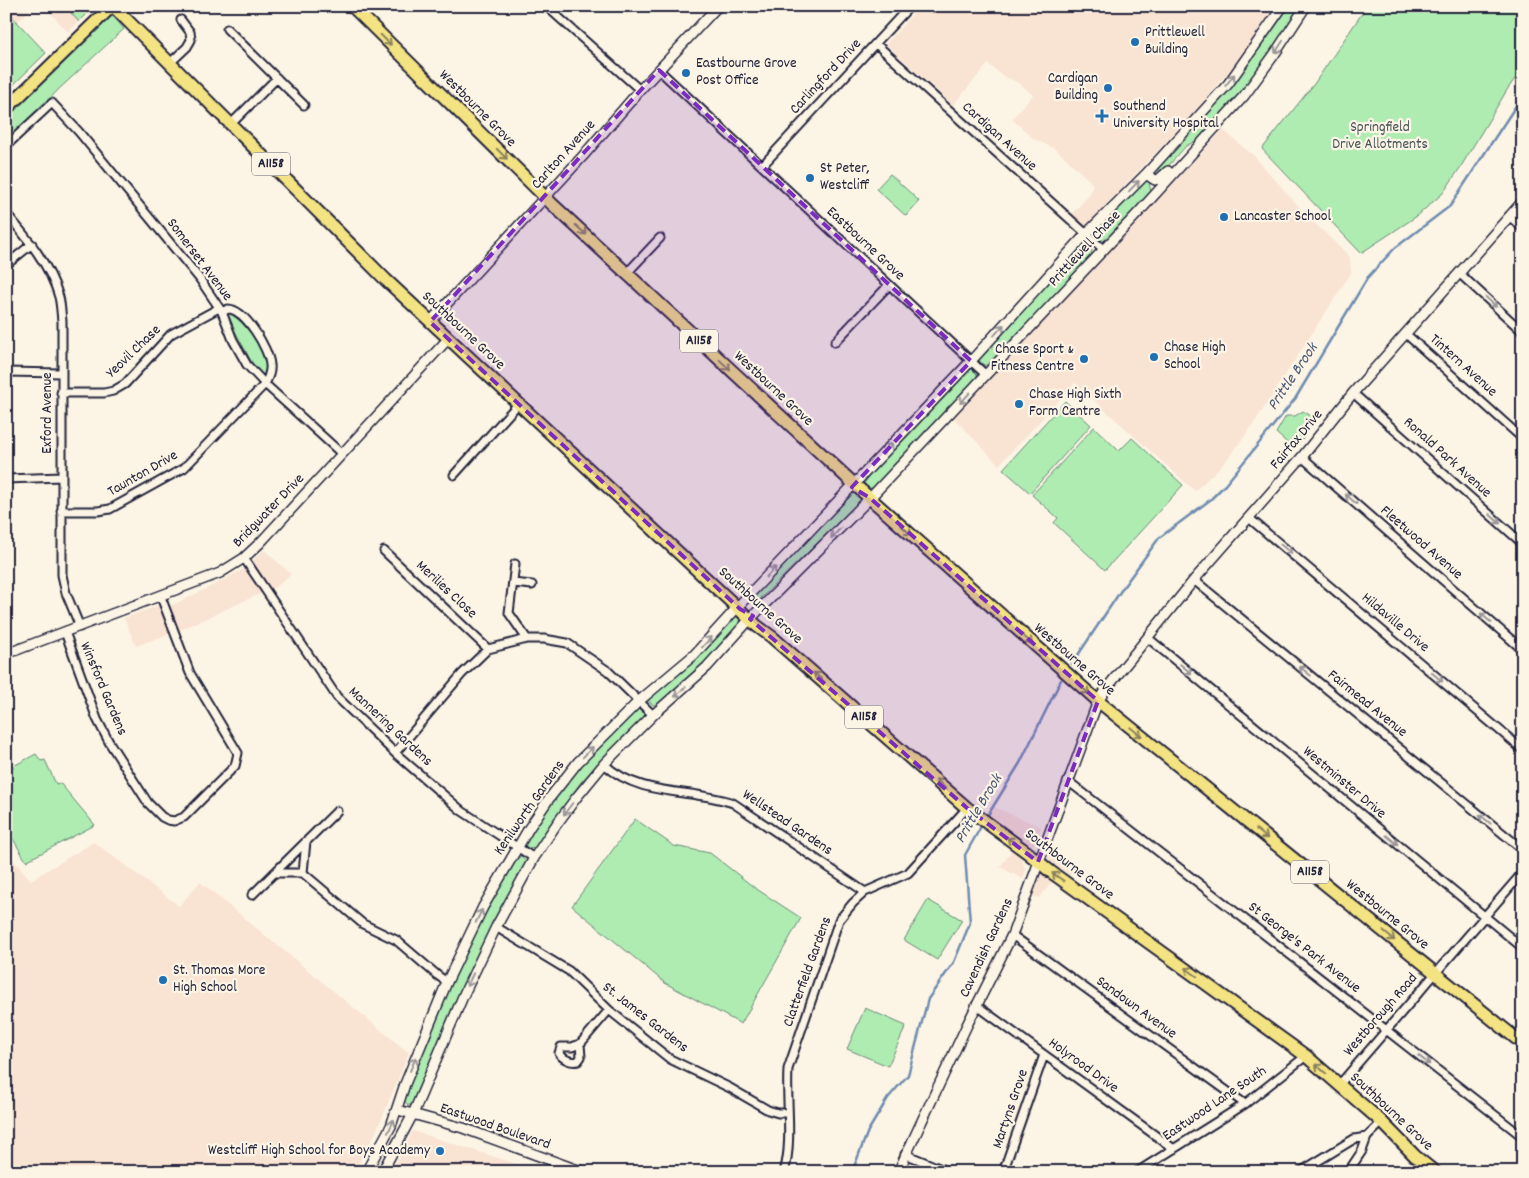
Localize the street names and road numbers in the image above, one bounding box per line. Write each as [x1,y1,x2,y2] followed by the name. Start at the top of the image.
[785,34,867,120] street label: Carlingford Drive
[433,65,521,153] street label: Westbourne Grove
[956,97,1042,177] street label: Cardigan Avenue
[527,115,602,195] street label: Carlton Avenue
[252,152,290,175] road number: A1158
[821,202,910,287] street label: Eastbourne Grove
[1044,206,1127,292] street label: Prittlewell Chase
[161,214,238,306] street label: Somerset Avenue
[416,286,510,376] street label: Southbourne Grove
[102,320,167,384] street label: Yeovil Chase
[1424,329,1502,403] street label: Tintern Avenue
[680,330,718,352] road number: A1158
[728,346,818,432] street label: Westbourne Grove
[37,372,59,454] street label: Exford Avenue
[1265,405,1329,475] street label: Fairfax Drive
[1398,412,1496,504] street label: Ronald Park Avenue
[104,445,183,503] street label: Taunton Drive
[228,469,310,553] street label: Bridgwater Drive
[1375,501,1468,586] street label: Fleetwood Avenue
[410,556,482,625] street label: Merilies Close
[713,562,807,650] street label: Southbourne Grove
[1356,588,1434,658] street label: Hildaville Drive
[1028,618,1120,702] street label: Westbourne Grove
[73,639,133,739] street label: Winsford Gardens
[1322,665,1412,743] street label: Fairmead Avenue
[343,682,437,772] street label: Mannering Gardens
[845,706,883,729] road number: A1158
[1297,741,1391,825] street label: Westminster Drive
[489,756,571,860] street label: Kenilworth Gardens
[737,784,837,862] street label: Wellstead Gardens
[1020,824,1119,906] street label: Southbourne Grove
[1291,860,1329,884] road number: A1158
[1340,874,1434,956] street label: Westbourne Grove
[954,895,1020,1001] street label: Cavendish Gardens
[1243,897,1365,999] street label: St George's Park Avenue
[778,914,838,1030] street label: Clatterfield Gardens
[1339,969,1423,1061] street label: Westborough Road
[1091,971,1181,1045] street label: Sandown Avenue
[597,977,693,1059] street label: St. James Gardens
[1043,1033,1123,1099] street label: Holyrood Drive
[1158,1061,1272,1147] street label: Eastwood Lane South
[987,1066,1035,1152] street label: Martyns Grove
[1344,1067,1438,1157] street label: Southbourne Grove
[437,1098,553,1156] street label: Eastwood Boulevard

